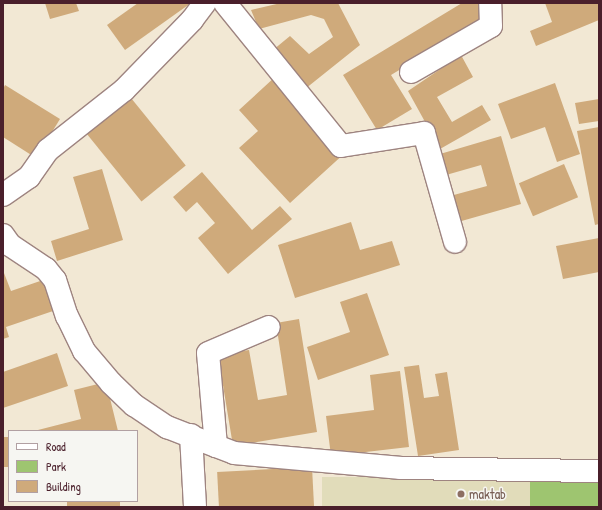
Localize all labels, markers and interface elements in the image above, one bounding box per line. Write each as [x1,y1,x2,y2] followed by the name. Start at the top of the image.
[8,430,138,502] legend
[46,438,66,455] text: Road
[46,458,66,475] text: Park
[46,478,81,495] text: Building
[469,486,506,502] place label: maktab
[456,489,466,499] marker: maktab

